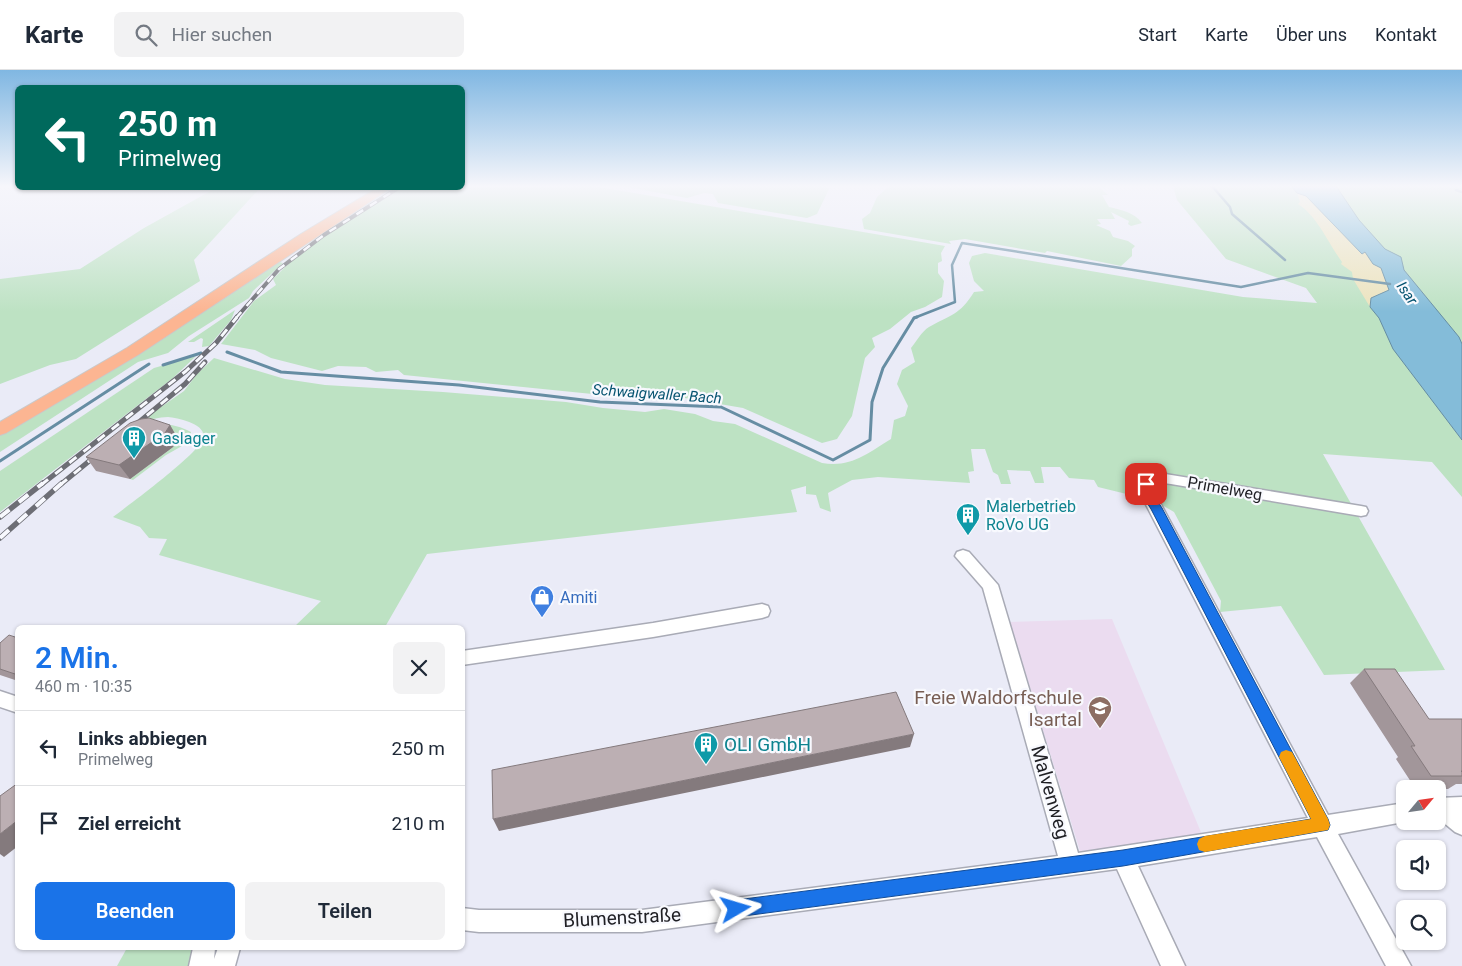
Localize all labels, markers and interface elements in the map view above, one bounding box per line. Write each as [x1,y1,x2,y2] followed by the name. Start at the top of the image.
[114,12,464,57] search box
[25,21,84,49] text: Karte
[132,21,160,49] icon: search
[172,23,272,46] text: Hier suchen
[1138,24,1177,45] text: Start
[1205,24,1248,45] text: Karte
[1276,24,1347,45] text: Über uns
[1375,24,1437,45] text: Kontakt
[118,104,217,145] text: 250 m
[35,105,100,170] icon: left
[118,146,222,171] text: Primelweg
[1393,278,1422,309] water label: Isar
[592,380,722,408] water label: Schwaigwaller Bach
[121,425,147,459] building icon: Gaslager
[152,429,216,448] place label: Gaslager
[1125,463,1167,505] pin
[1132,470,1160,498] icon: arrive
[1186,473,1264,504] street label: Primelweg
[986,497,1076,534] place label: Malerbetrieb RoVo UG
[955,502,981,536] building icon: Malerbetrieb RoVo UG
[529,584,555,618] shop icon: Amiti
[560,588,597,607] place label: Amiti
[35,640,119,675] text: 2 Min.
[393,642,445,694] button: close
[35,677,132,696] text: 460 m · 10:35
[914,686,1082,731] place label: Freie Waldorfschule Isartal
[1087,695,1113,729] school or university icon: Freie Waldorfschule Isartal
[78,727,207,750] text: Links abbiegen
[693,731,719,765] building icon: OLI GmbH
[724,733,811,756] place label: OLI GmbH
[35,734,63,762] icon: left
[392,737,445,760] text: 250 m
[1026,743,1075,842] street label: Malvenweg
[78,750,153,769] text: Primelweg
[1396,780,1446,830] north arrow
[1396,780,1446,950] map controls
[35,809,63,837] icon: arrive
[78,812,181,835] text: Ziel erreicht
[392,812,445,835] text: 210 m
[1396,840,1446,890] button: sound
[35,882,235,940] button: Beenden
[245,882,445,940] button: Teilen
[709,882,761,934] position arrow
[1396,900,1446,950] button: search
[563,903,682,932] street label: Blumenstraße

